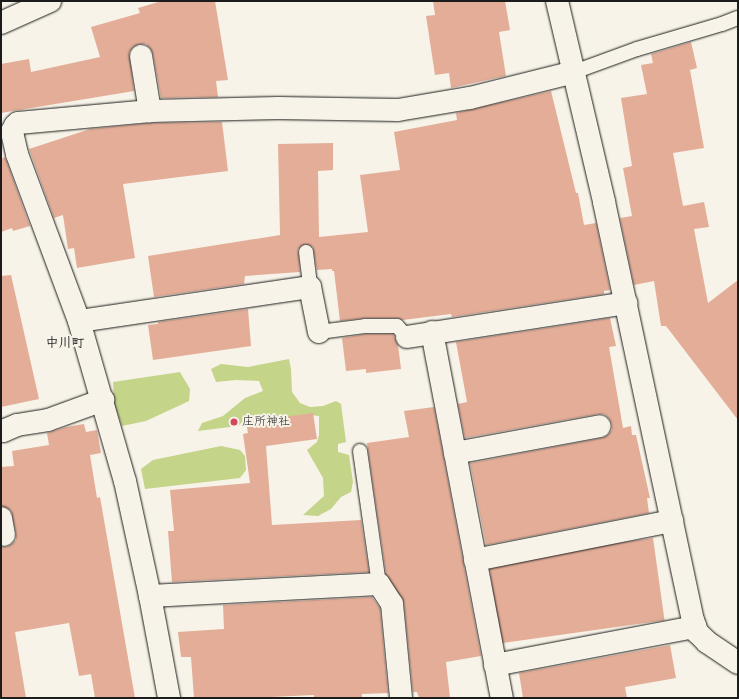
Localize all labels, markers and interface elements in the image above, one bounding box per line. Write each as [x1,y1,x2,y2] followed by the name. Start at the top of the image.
[46,336,84,352] district label: 中川町
[242,415,290,429] place label: 庄所神社
[229,417,239,427] marker: 庄所神社

